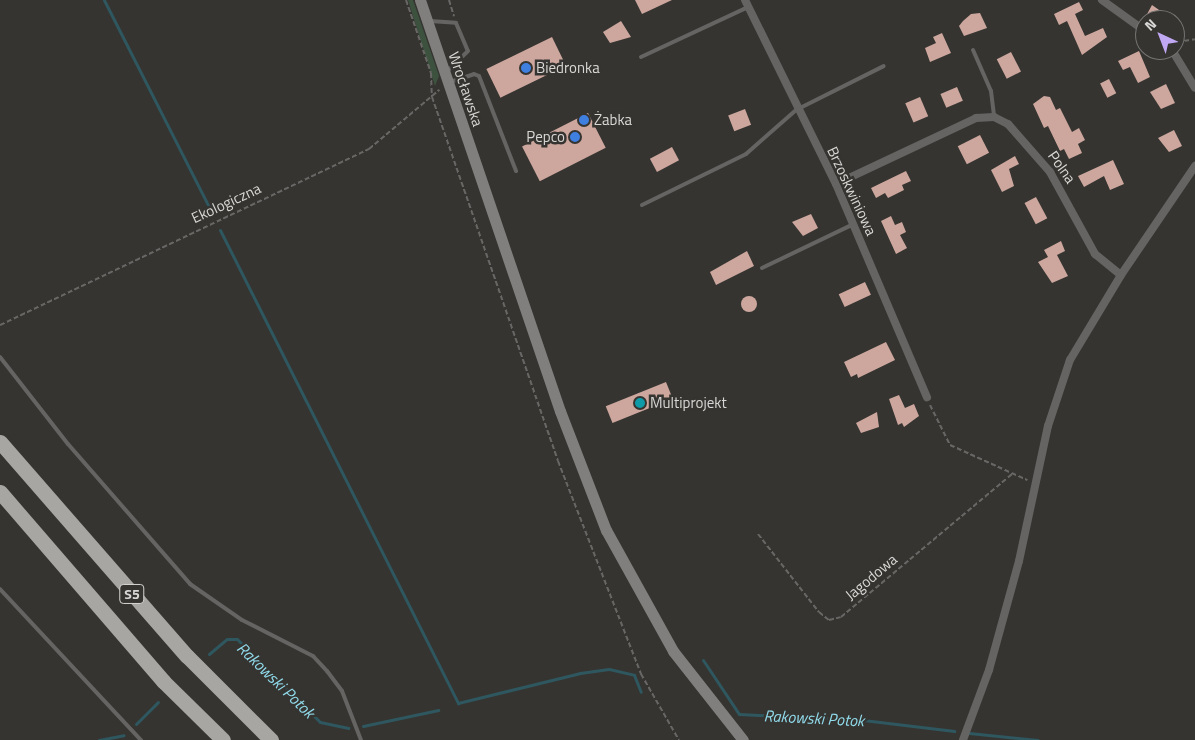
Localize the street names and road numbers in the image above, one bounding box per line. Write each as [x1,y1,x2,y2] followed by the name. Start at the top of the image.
[445,49,487,129] street label: Wrocławska
[824,144,880,238] street label: Brzoskwiniowa
[1044,147,1080,187] street label: Polna
[188,179,264,227] street label: Ekologiczna
[841,550,901,604] street label: Jagodowa
[118,582,146,606] road number: S5

